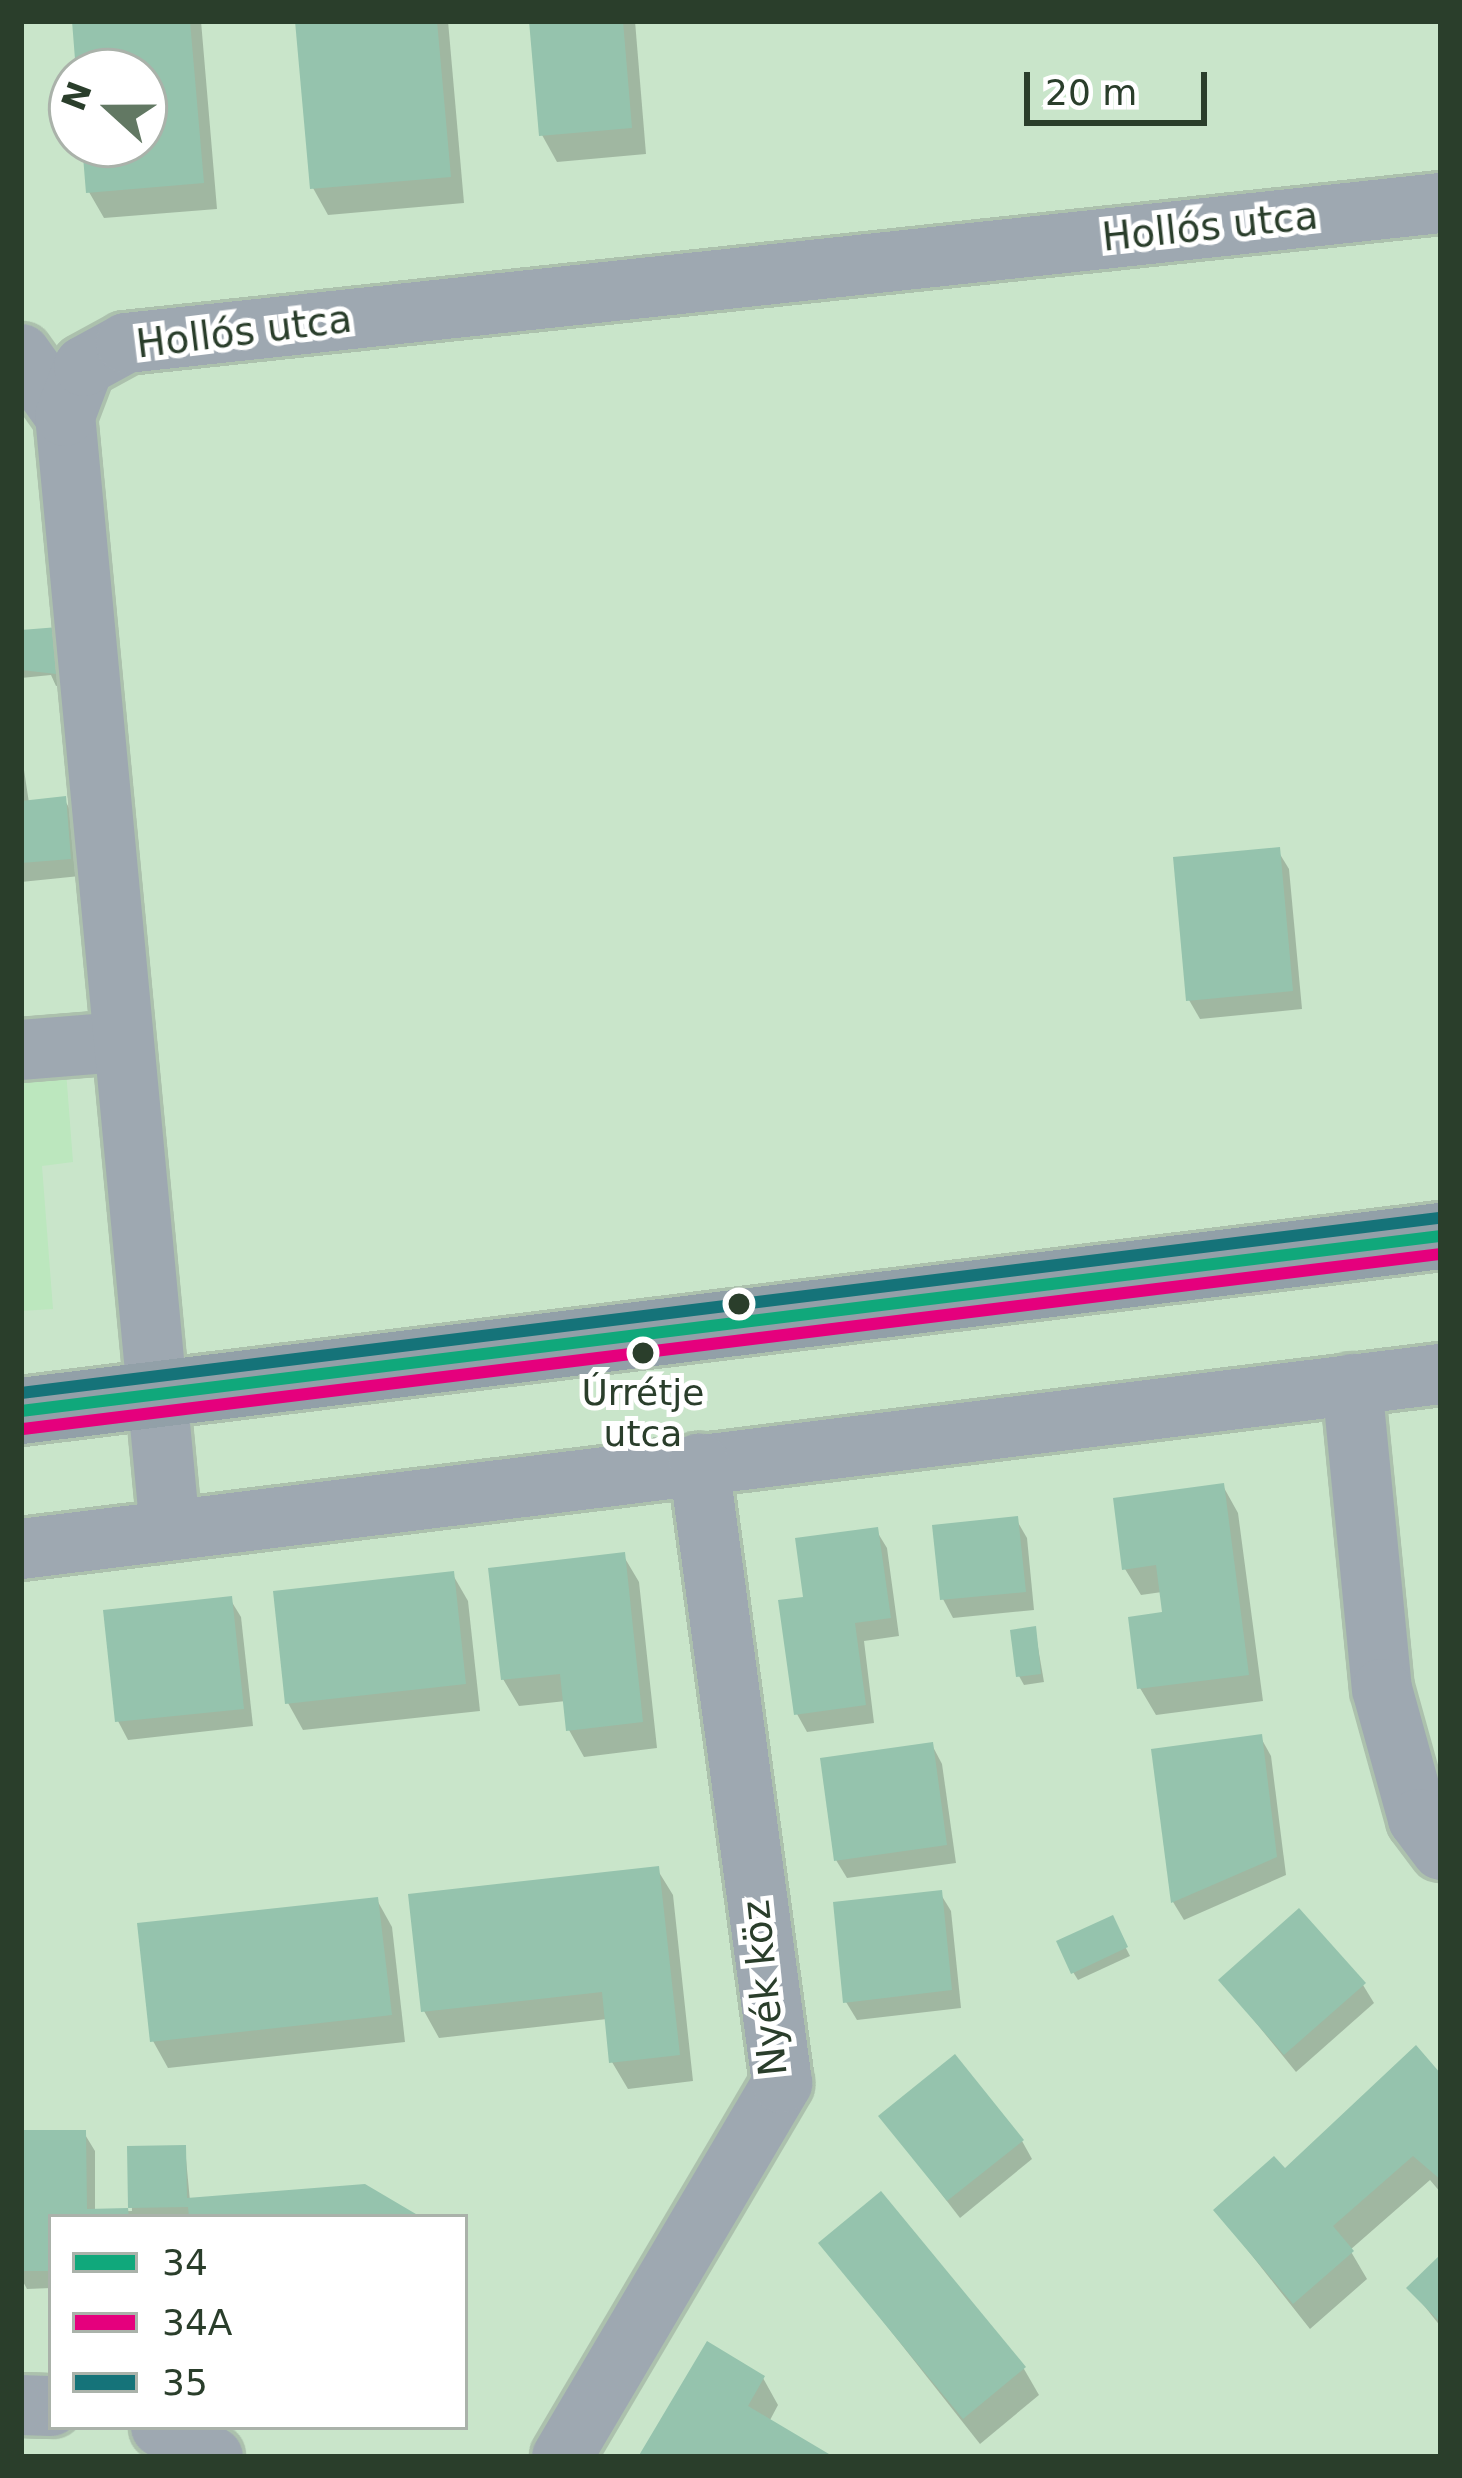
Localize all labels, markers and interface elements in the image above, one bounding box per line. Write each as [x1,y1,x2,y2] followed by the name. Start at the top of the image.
[48,48,168,168] north arrow
[1030,48,1213,122] scale bar
[1045,72,1137,113] text: 20 m
[54,76,100,116] text: N
[1100,192,1320,262] street label: Hollós utca
[134,296,354,368] street label: Hollós utca
[728,1293,750,1315] unlabelled marker
[632,1342,654,1364] marker: Úrrétje utca
[582,1370,704,1455] place label: Úrrétje utca
[732,1898,798,2078] street label: Nyék köz
[48,2214,468,2430] legend
[162,2242,208,2283] text: 34
[162,2302,232,2343] text: 34A
[162,2362,208,2403] text: 35

